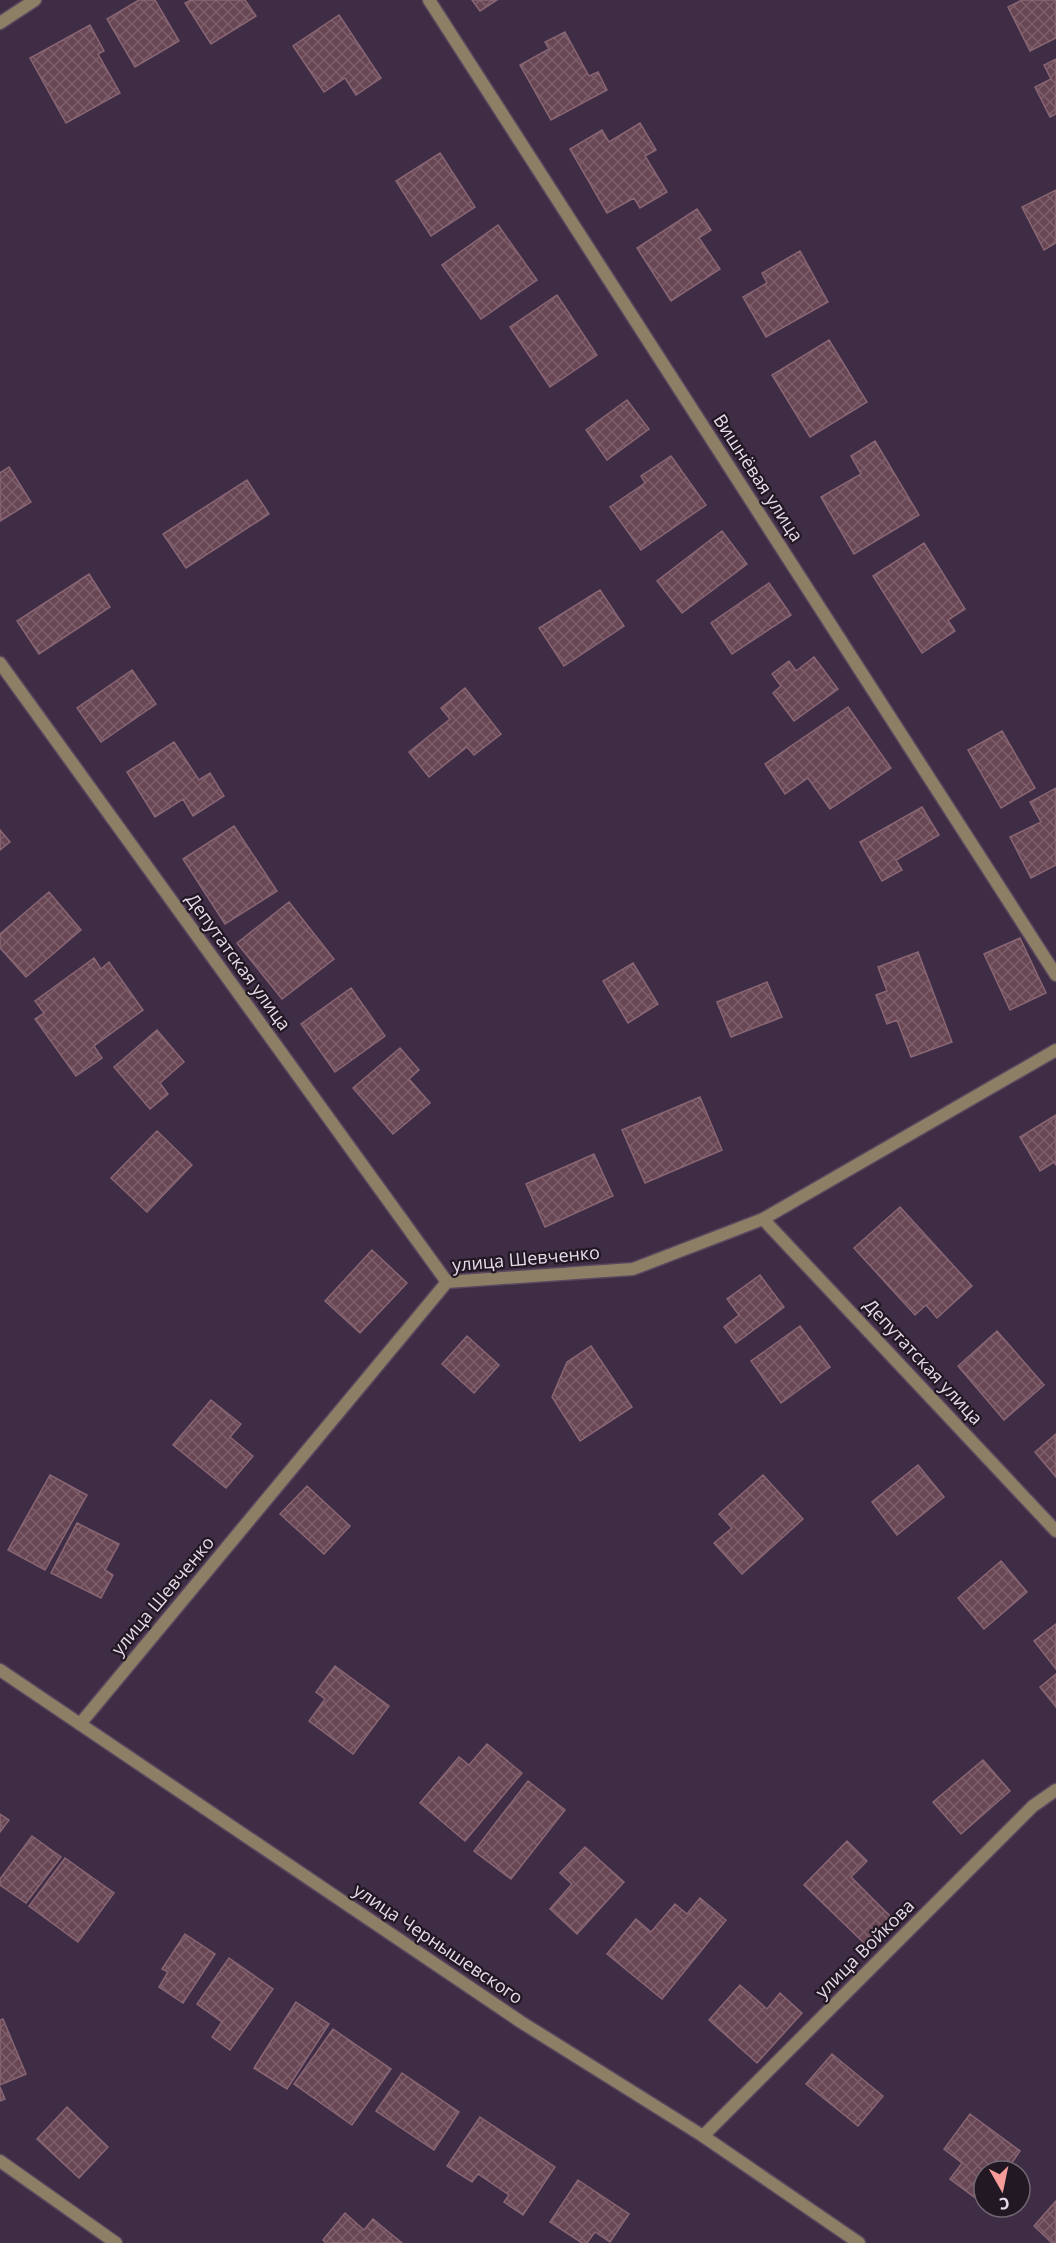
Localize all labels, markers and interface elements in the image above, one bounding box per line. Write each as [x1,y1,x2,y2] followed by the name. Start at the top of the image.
[709,409,809,546] street label: Вишнёвая улица
[181,888,297,1035] street label: Депутатская улица
[451,1240,601,1276] street label: улица Шевченко
[859,1293,988,1430] street label: Депутатская улица
[105,1531,219,1660] street label: улица Шевченко
[349,1877,528,2009] street label: улица Чернышевского
[809,1893,919,2003] street label: улица Войкова
[972,2159,1032,2219] north arrow
[998,2192,1011,2215] text: С

